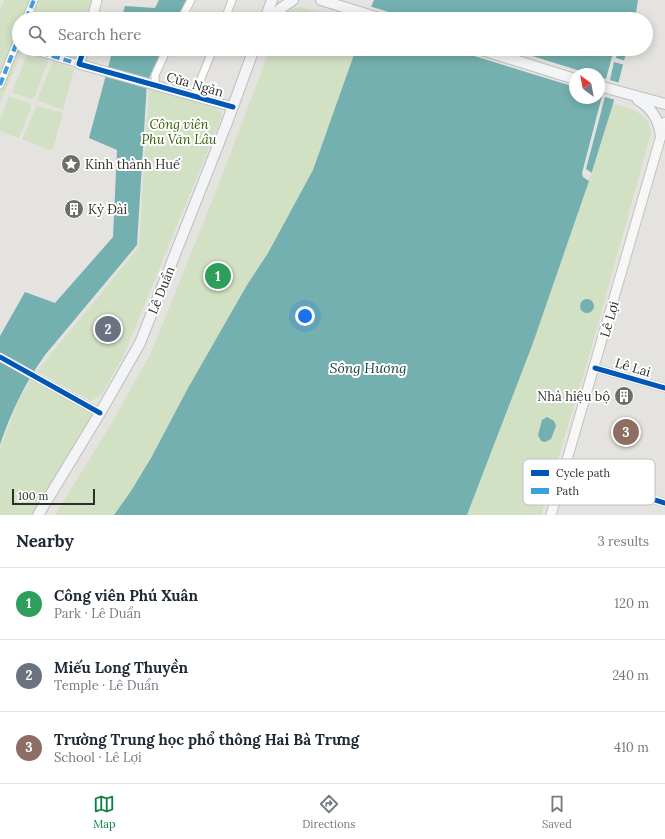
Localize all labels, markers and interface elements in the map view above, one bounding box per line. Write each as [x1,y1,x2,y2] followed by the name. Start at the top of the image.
[12,12,653,56] search box
[26,23,48,45] icon: search
[58,25,141,44] text: Search here
[164,68,225,101] street label: Cửa Ngăn
[569,68,605,104] north arrow
[142,116,217,148] park label: Công viên Phu Văn Lâu
[60,153,82,175] place icon: Kinh thành Huế
[85,156,181,173] place label: Kinh thành Huế
[63,198,85,220] building icon: Kỳ Đài
[88,201,127,218] place label: Kỳ Đài
[205,261,231,291] pin: 1
[144,264,179,317] street label: Lê Duẩn
[596,299,623,339] street label: Lê Lợi
[295,306,315,326] your location
[95,314,121,344] pin: 2
[613,354,653,381] street label: Lê Lai
[329,359,407,377] water label: Sông Hương
[613,385,635,407] building icon: Nhà hiệu bộ
[537,388,610,405] place label: Nhà hiệu bộ
[613,417,639,447] pin: 3
[523,459,655,505] legend
[556,466,611,480] text: Cycle path
[556,484,579,498] text: Path
[12,487,95,506] scale bar
[18,489,48,503] text: 100 m
[16,530,74,552] text: Nearby
[597,533,649,550] text: 3 results
[54,586,198,605] text: Công viên Phú Xuân
[26,595,32,612] text: 1
[614,595,649,612] text: 120 m
[54,605,141,622] text: Park · Lê Duẩn
[54,658,188,677] text: Miếu Long Thuyền
[26,667,32,684] text: 2
[612,667,649,684] text: 240 m
[54,677,159,694] text: Temple · Lê Duẩn
[54,730,359,749] text: Trường Trung học phổ thông Hai Bà Trưng
[25,739,33,756] text: 3
[614,739,649,756] text: 410 m
[54,749,142,766] text: School · Lê Lợi
[93,793,116,831] tab: Map
[302,793,355,831] tab: Directions
[542,793,572,831] tab: Saved

